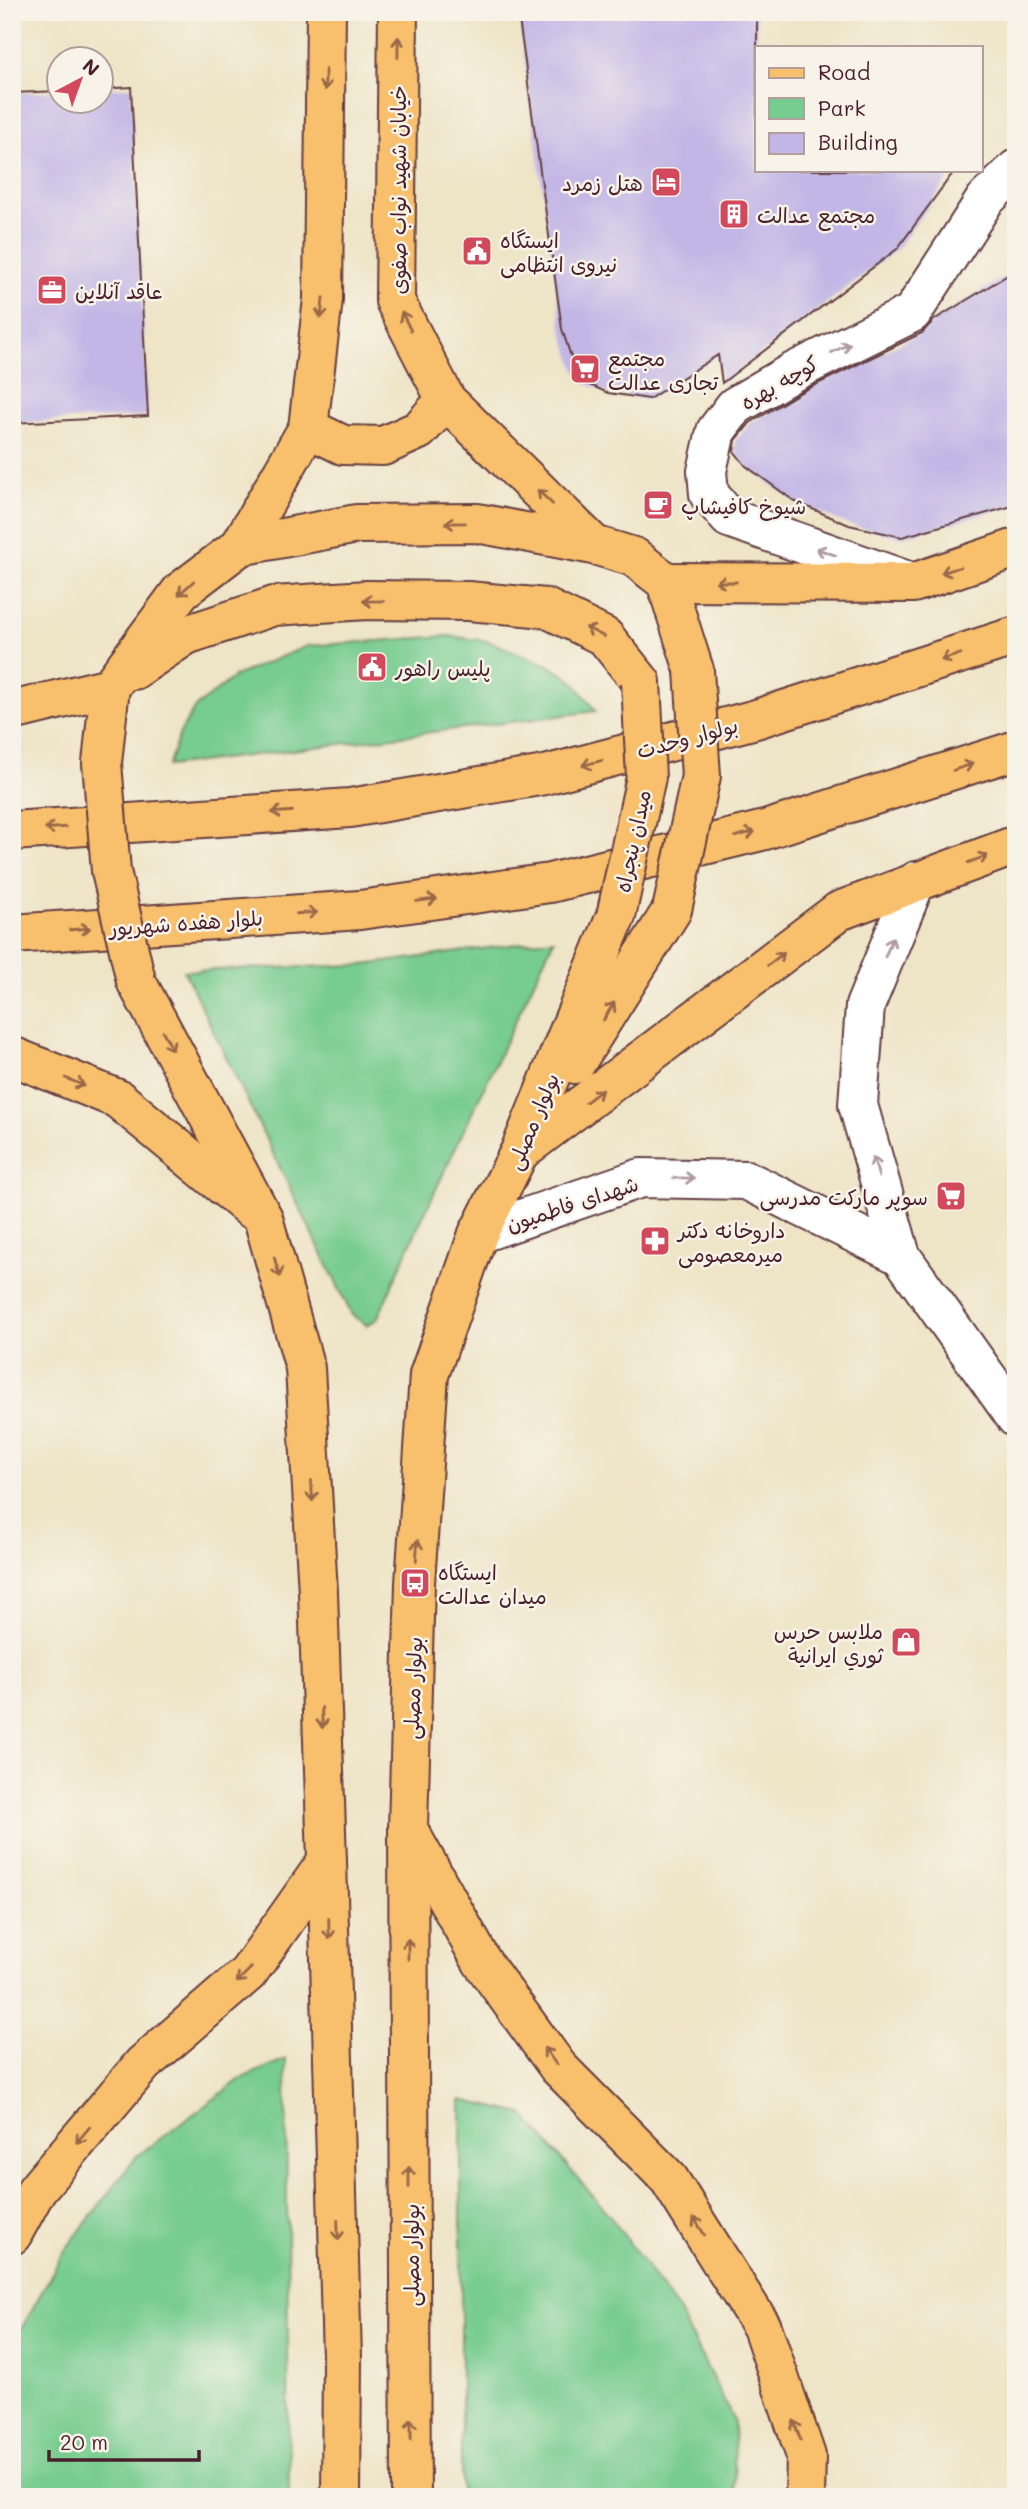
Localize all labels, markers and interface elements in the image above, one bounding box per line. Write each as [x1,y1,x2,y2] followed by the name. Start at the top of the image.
[391,36,405,59] one-way arrow
[46,46,116,116] north arrow
[755,46,982,172] legend
[78,53,105,81] text: N
[818,58,870,85] text: Road
[319,69,332,92] one-way arrow
[384,85,412,295] street label: خیابان شهید نواب صفوی
[818,94,866,121] text: Park
[818,128,898,155] text: Building
[649,165,683,199] hotel icon: هتل زمرد
[562,169,643,196] place label: هتل زمرد
[717,197,751,231] building icon: مجتمع عدالت
[757,201,875,231] place label: مجتمع عدالت
[500,226,617,279] place label: ایستگاه نیروی انتظامی
[460,234,494,268] public building icon: ایستگاه نیروی انتظامی
[35,273,69,307] office icon: عاقد آنلاین
[75,277,163,304] place label: عاقد آنلاین
[315,296,328,319] one-way arrow
[398,311,412,332] one-way arrow
[830,341,851,354] one-way arrow
[608,344,719,395] place label: مجتمع تجاری عدالت
[735,349,824,416] street label: کوچه بهره
[568,352,602,386] supermarket icon: مجتمع تجاری عدالت
[641,488,675,522] cafe icon: شیوخ کافیشاپ
[537,489,554,506] one-way arrow
[681,492,806,521] place label: شیوخ کافیشاپ
[443,516,466,530] one-way arrow
[815,545,837,557] one-way arrow
[940,564,962,577] one-way arrow
[714,575,737,589] one-way arrow
[177,580,195,596] one-way arrow
[362,594,385,607] one-way arrow
[585,625,605,639] one-way arrow
[355,650,389,684] public building icon: پلیس راهور
[940,652,962,664] one-way arrow
[394,654,491,682] place label: پلیس راهور
[633,711,741,765] street label: بولوار وحدت
[581,757,603,770] one-way arrow
[951,759,973,772] one-way arrow
[608,787,657,895] street label: میدان پنجراه
[272,806,294,819] one-way arrow
[44,821,67,834] one-way arrow
[734,827,756,840] one-way arrow
[966,852,988,864] one-way arrow
[415,894,438,907] one-way arrow
[106,903,264,942] street label: بلوار هفده شهریور
[296,906,318,919] one-way arrow
[69,922,91,935] one-way arrow
[884,936,897,958] one-way arrow
[766,951,785,966] one-way arrow
[602,1001,616,1021] one-way arrow
[162,1030,176,1051] one-way arrow
[499,1068,566,1174] street label: بولوار مصلی
[64,1076,86,1089] one-way arrow
[585,1088,603,1103] one-way arrow
[868,1156,881,1178] one-way arrow
[503,1169,642,1238] street label: شهدای فاطمیون
[673,1172,696,1185] one-way arrow
[934,1179,968,1213] supermarket icon: سوپر مارکت مدرسی
[759,1183,928,1212] place label: سوپر مارکت مدرسی
[676,1216,786,1269] place label: داروخانه دکتر میرمعصومی
[638,1224,672,1258] pharmacy icon: داروخانه دکتر میرمعصومی
[271,1256,284,1278] one-way arrow
[305,1479,318,1502] one-way arrow
[411,1539,424,1562] one-way arrow
[438,1558,547,1609] place label: ایستگاه میدان عدالت
[398,1566,432,1600] bus stop icon: ایستگاه میدان عدالت
[774,1617,884,1671] place label: ملابس حرس ثوري ايرانية
[889,1625,923,1659] shop icon: ملابس حرس ثوري ايرانية
[397,1636,429,1740] street label: بولوار مصلی
[316,1706,329,1729] one-way arrow
[323,1918,336,1941] one-way arrow
[401,1938,415,1961] one-way arrow
[235,1967,252,1984] one-way arrow
[543,2047,557,2066] one-way arrow
[75,2126,91,2144] one-way arrow
[402,2165,416,2188] one-way arrow
[397,2204,426,2306] street label: بولوار مصلی
[691,2217,705,2237] one-way arrow
[332,2218,345,2241] one-way arrow
[404,2417,418,2440] one-way arrow
[49,2418,200,2462] scale bar
[790,2419,803,2441] one-way arrow
[60,2428,108,2455] text: 20 m

